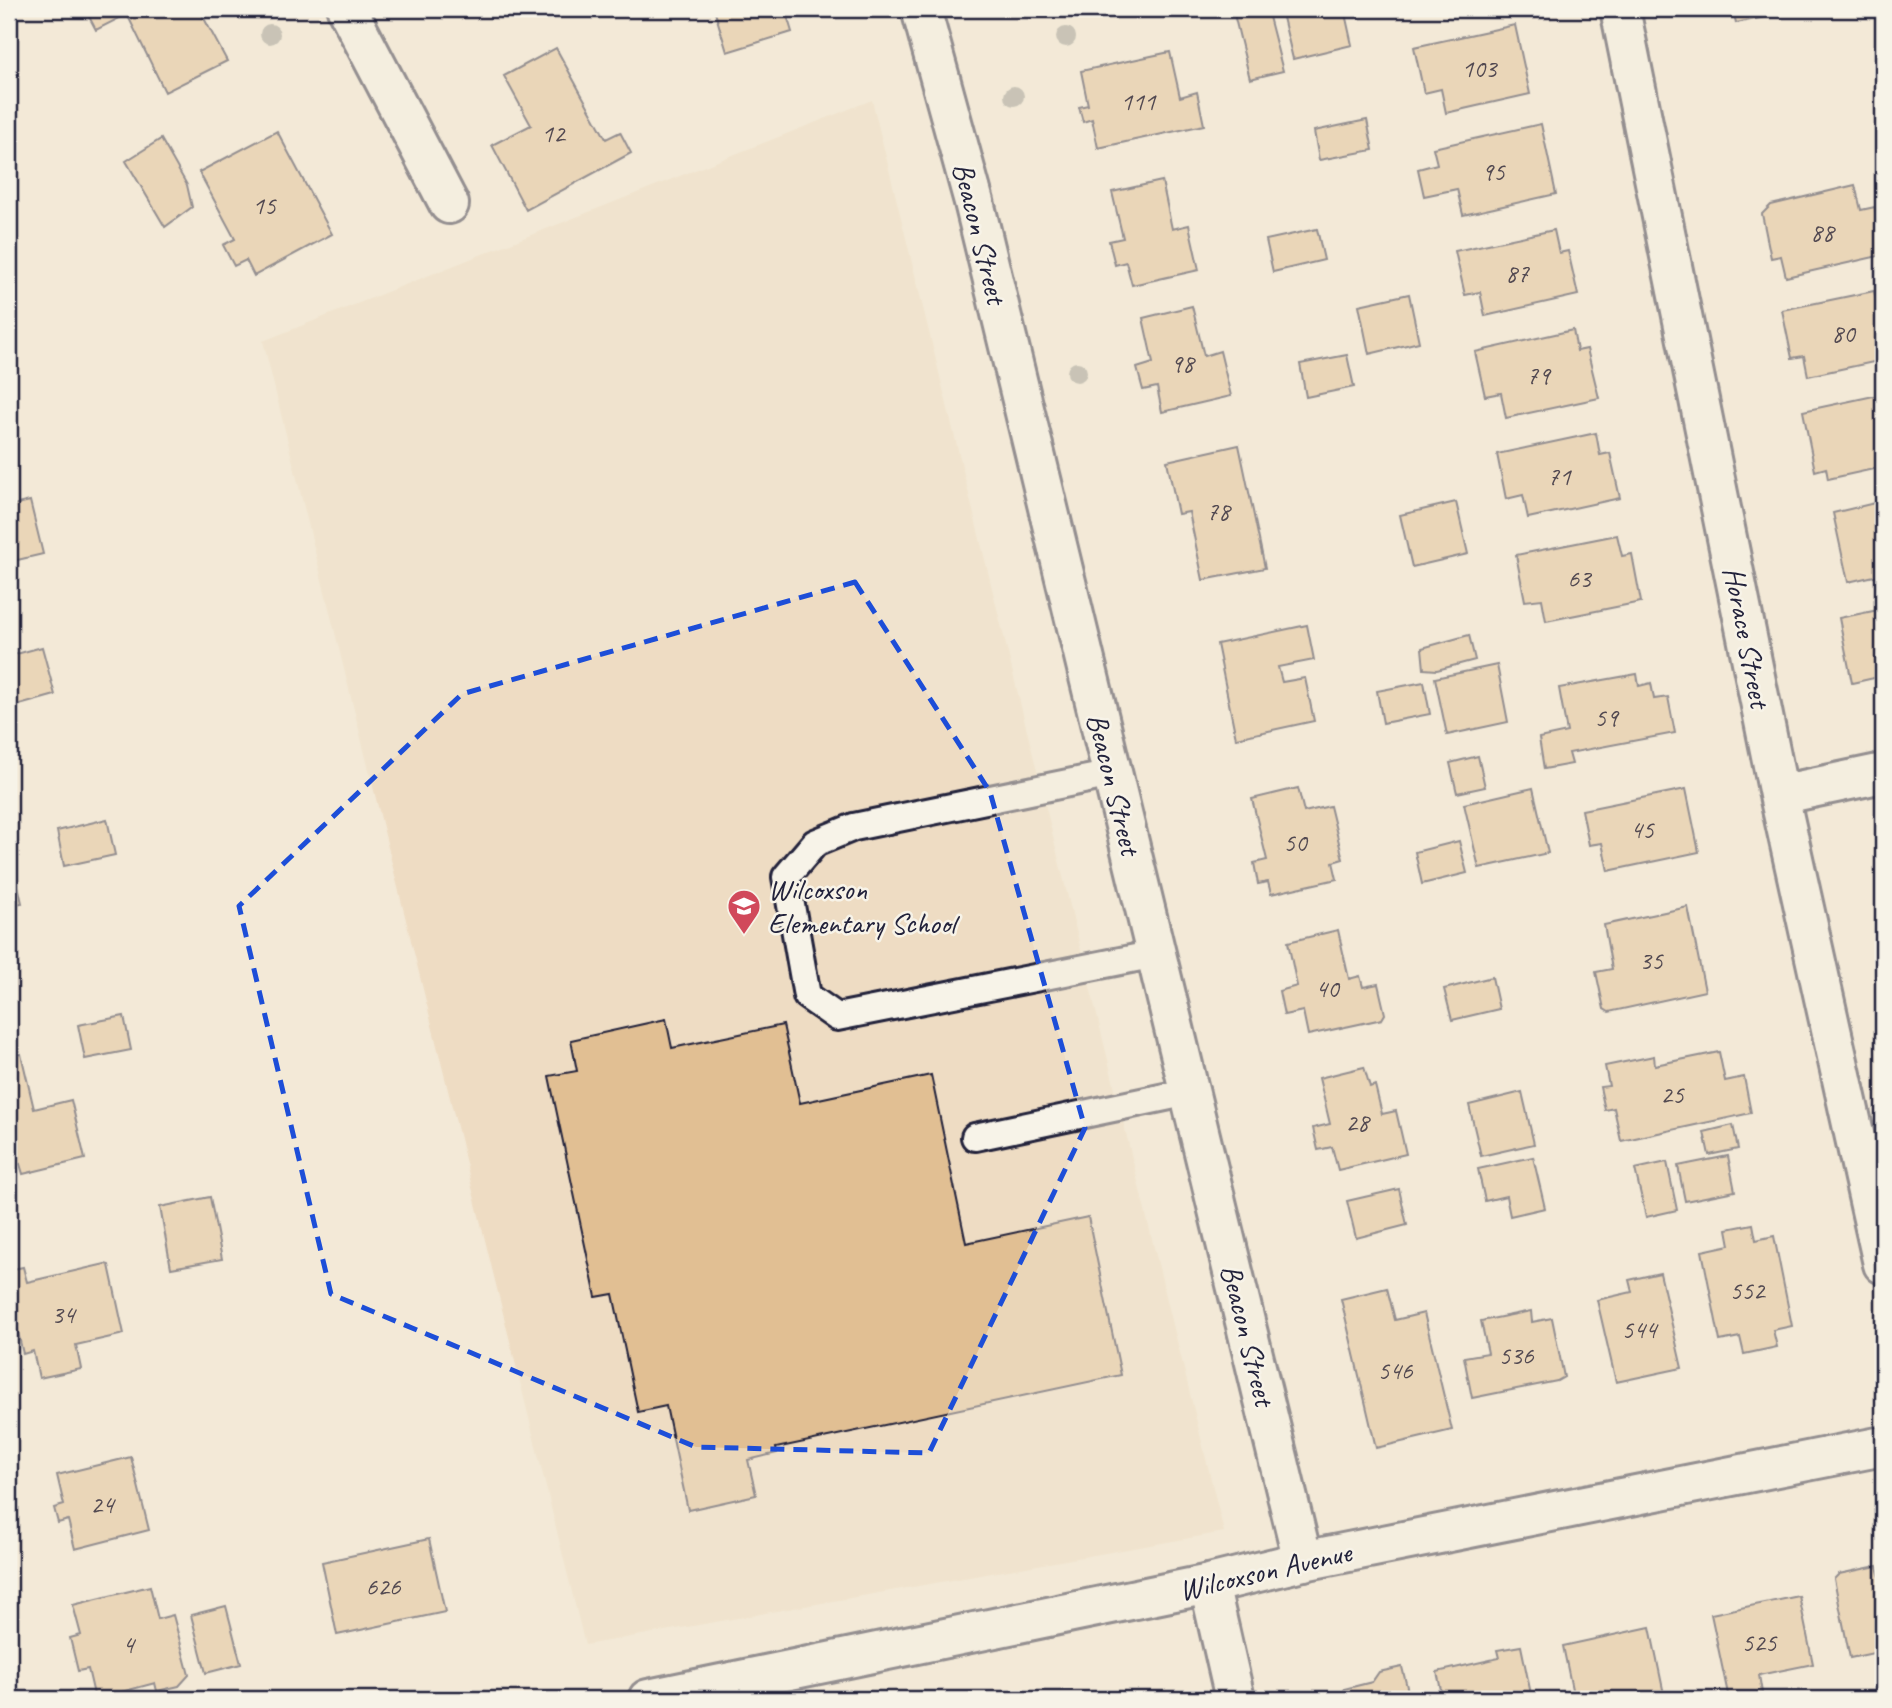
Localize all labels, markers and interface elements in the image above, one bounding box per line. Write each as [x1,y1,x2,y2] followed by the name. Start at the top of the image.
[1461,52,1499,85] house number: 103
[1120,85,1157,118] house number: 111
[541,117,567,150] house number: 12
[1481,155,1506,188] house number: 95
[944,158,1017,310] street label: Beacon Street
[252,189,277,222] house number: 15
[1810,216,1836,249] house number: 88
[1505,257,1530,290] house number: 87
[1831,317,1857,350] house number: 80
[1170,347,1196,380] house number: 98
[1526,359,1552,392] house number: 79
[1547,460,1572,493] house number: 71
[1206,495,1232,528] house number: 78
[1567,562,1593,595] house number: 63
[1715,563,1780,714] street label: Horace Street
[1594,701,1620,734] house number: 59
[1078,709,1151,861] street label: Beacon Street
[1630,813,1655,846] house number: 45
[1283,826,1309,859] house number: 50
[768,870,960,942] place label: Wilcoxson Elementary School
[725,887,763,936] school or university icon: Wilcoxson Elementary School
[1639,944,1664,977] house number: 35
[1315,972,1341,1005] house number: 40
[1660,1078,1685,1111] house number: 25
[1345,1106,1371,1139] house number: 28
[1212,1260,1285,1412] street label: Beacon Street
[1729,1274,1767,1307] house number: 552
[51,1298,77,1331] house number: 34
[1621,1313,1659,1346] house number: 544
[1498,1339,1535,1372] house number: 536
[1377,1354,1414,1387] house number: 546
[90,1488,116,1521] house number: 24
[1175,1532,1357,1609] street label: Wilcoxson Avenue
[365,1570,402,1603] house number: 626
[1741,1626,1778,1659] house number: 525
[122,1628,136,1661] house number: 4

